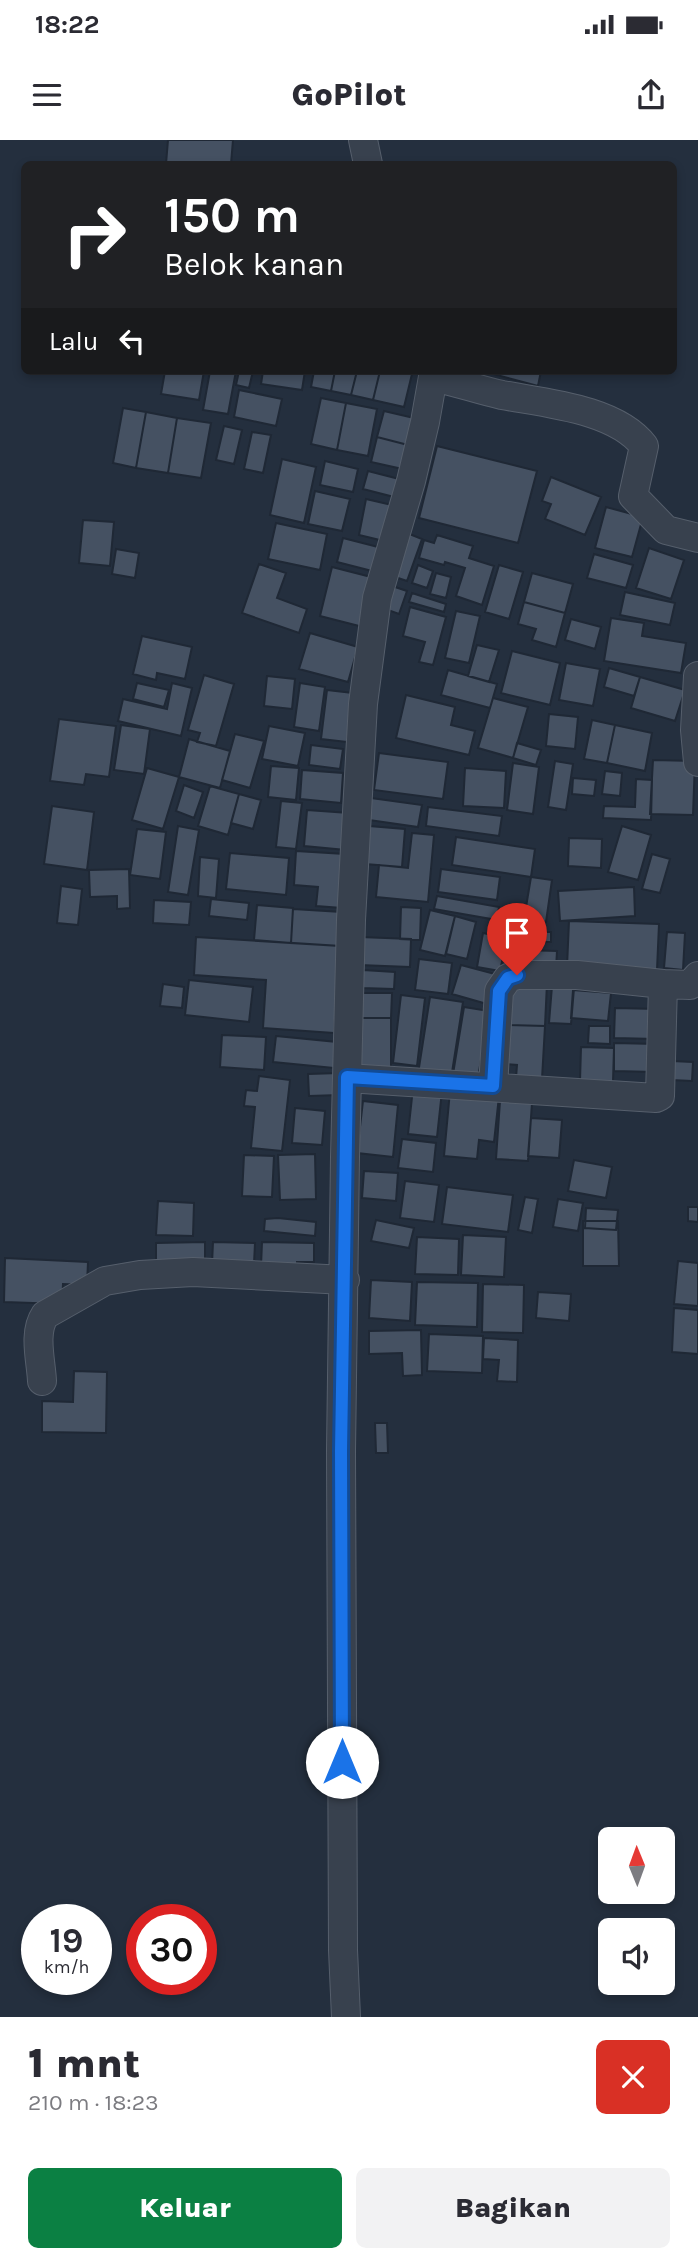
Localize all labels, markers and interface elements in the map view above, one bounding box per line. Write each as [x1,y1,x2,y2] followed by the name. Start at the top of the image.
[35,9,100,40] text: 18:22
[28,76,66,114] icon: menu
[291,76,407,113] text: GoPilot
[632,76,670,114] icon: share
[164,187,300,244] text: 150 m
[49,189,140,280] icon: right
[164,246,344,283] text: Belok kanan
[113,322,151,360] icon: left
[49,326,99,357] text: Lalu
[487,903,547,975] pin
[498,914,536,952] icon: arrive
[305,1725,379,1799] position arrow
[598,1827,676,1904] north arrow
[598,1827,675,1995] map controls
[126,1904,217,1995] speed limit sign: 30
[598,1918,675,1995] button: sound
[50,1920,83,1961] text: 19
[44,1956,89,1978] text: km/h
[28,2038,140,2088] text: 1 mnt
[596,2040,670,2114] button: close
[28,2089,159,2116] text: 210 m · 18:23
[28,2168,342,2248] button: Keluar
[356,2168,670,2248] button: Bagikan

